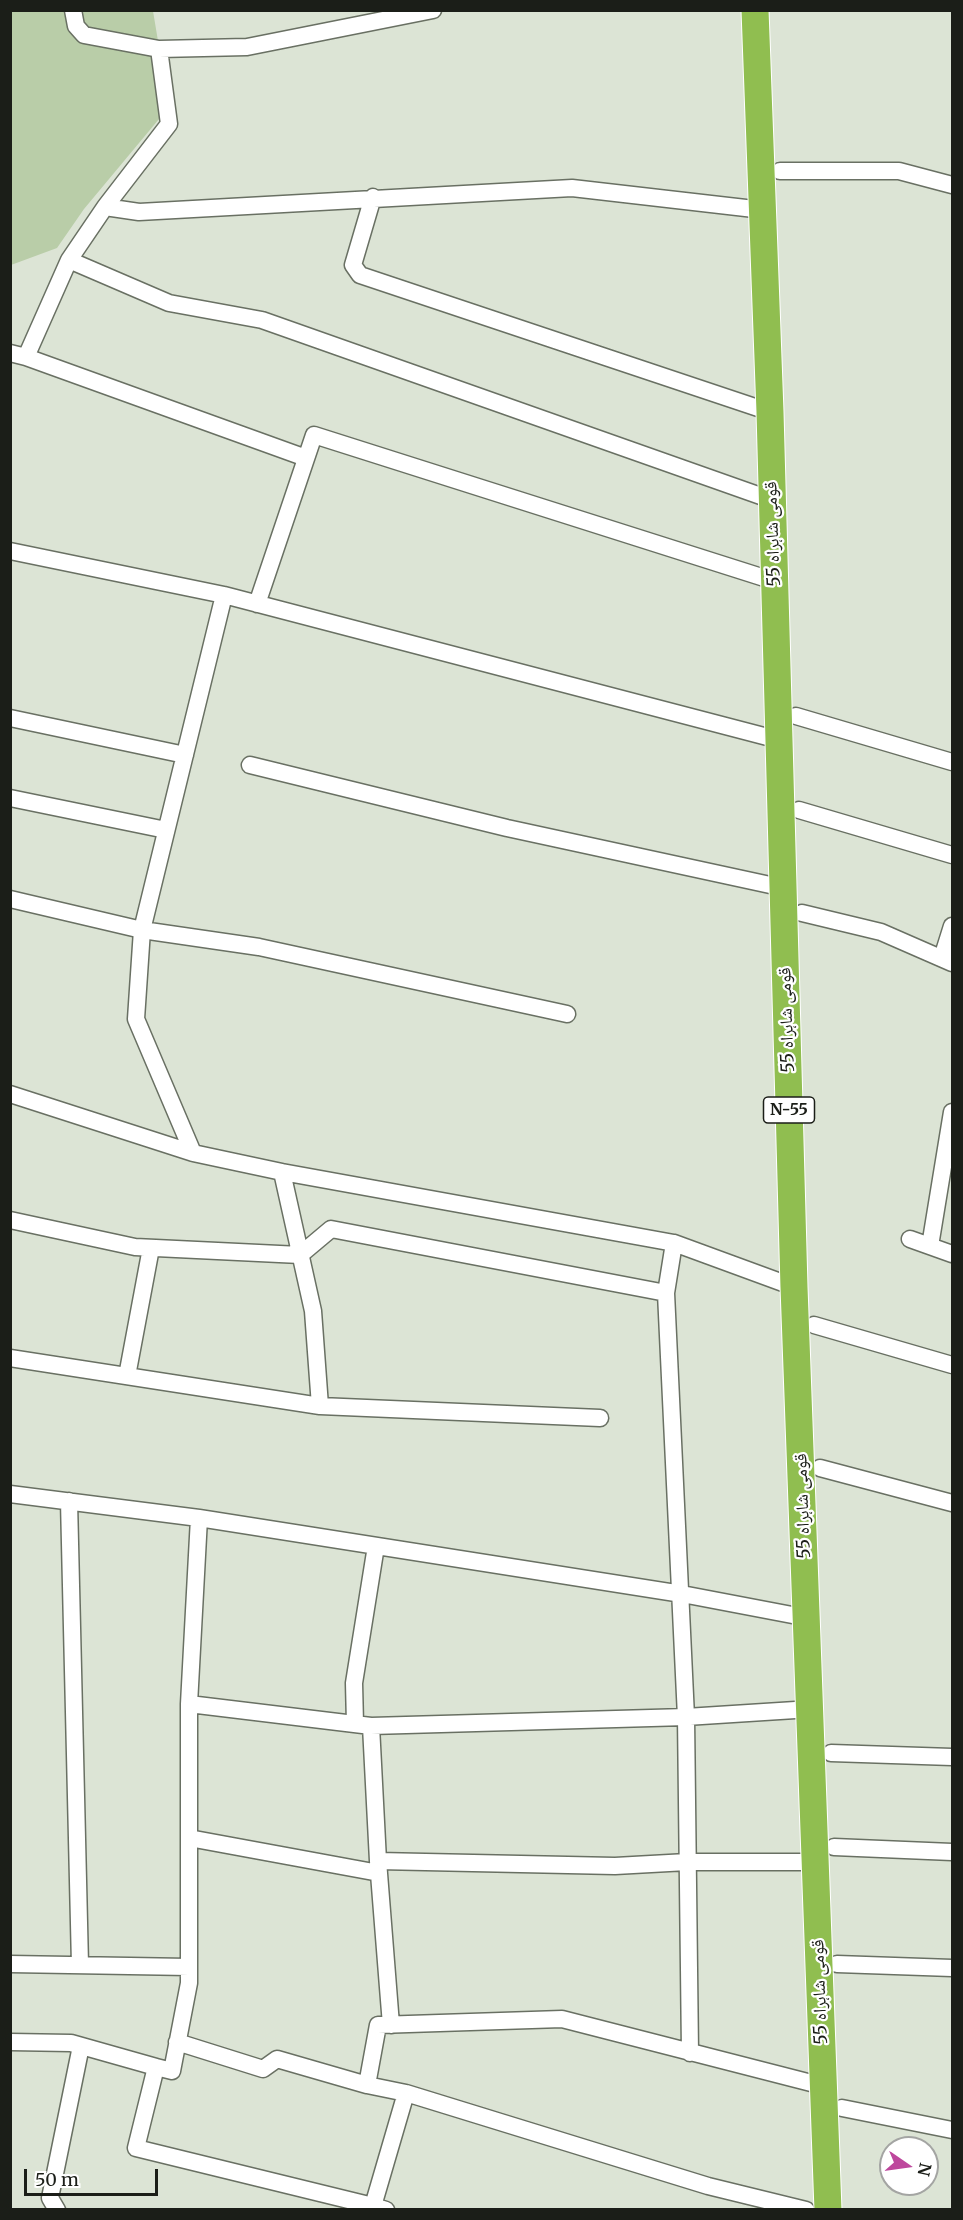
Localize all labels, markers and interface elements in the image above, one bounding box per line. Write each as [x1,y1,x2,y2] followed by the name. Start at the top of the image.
[760,481,786,587] street label: قومی شاہراہ 55
[774,967,800,1073] street label: قومی شاہراہ 55
[764,1097,814,1123] road number: N-55
[790,1453,816,1559] street label: قومی شاہراہ 55
[807,1939,833,2045] street label: قومی شاہراہ 55
[879,2136,939,2196] north arrow
[27,2157,160,2195] scale bar
[913,2161,936,2178] text: N
[35,2168,79,2191] text: 50 m

